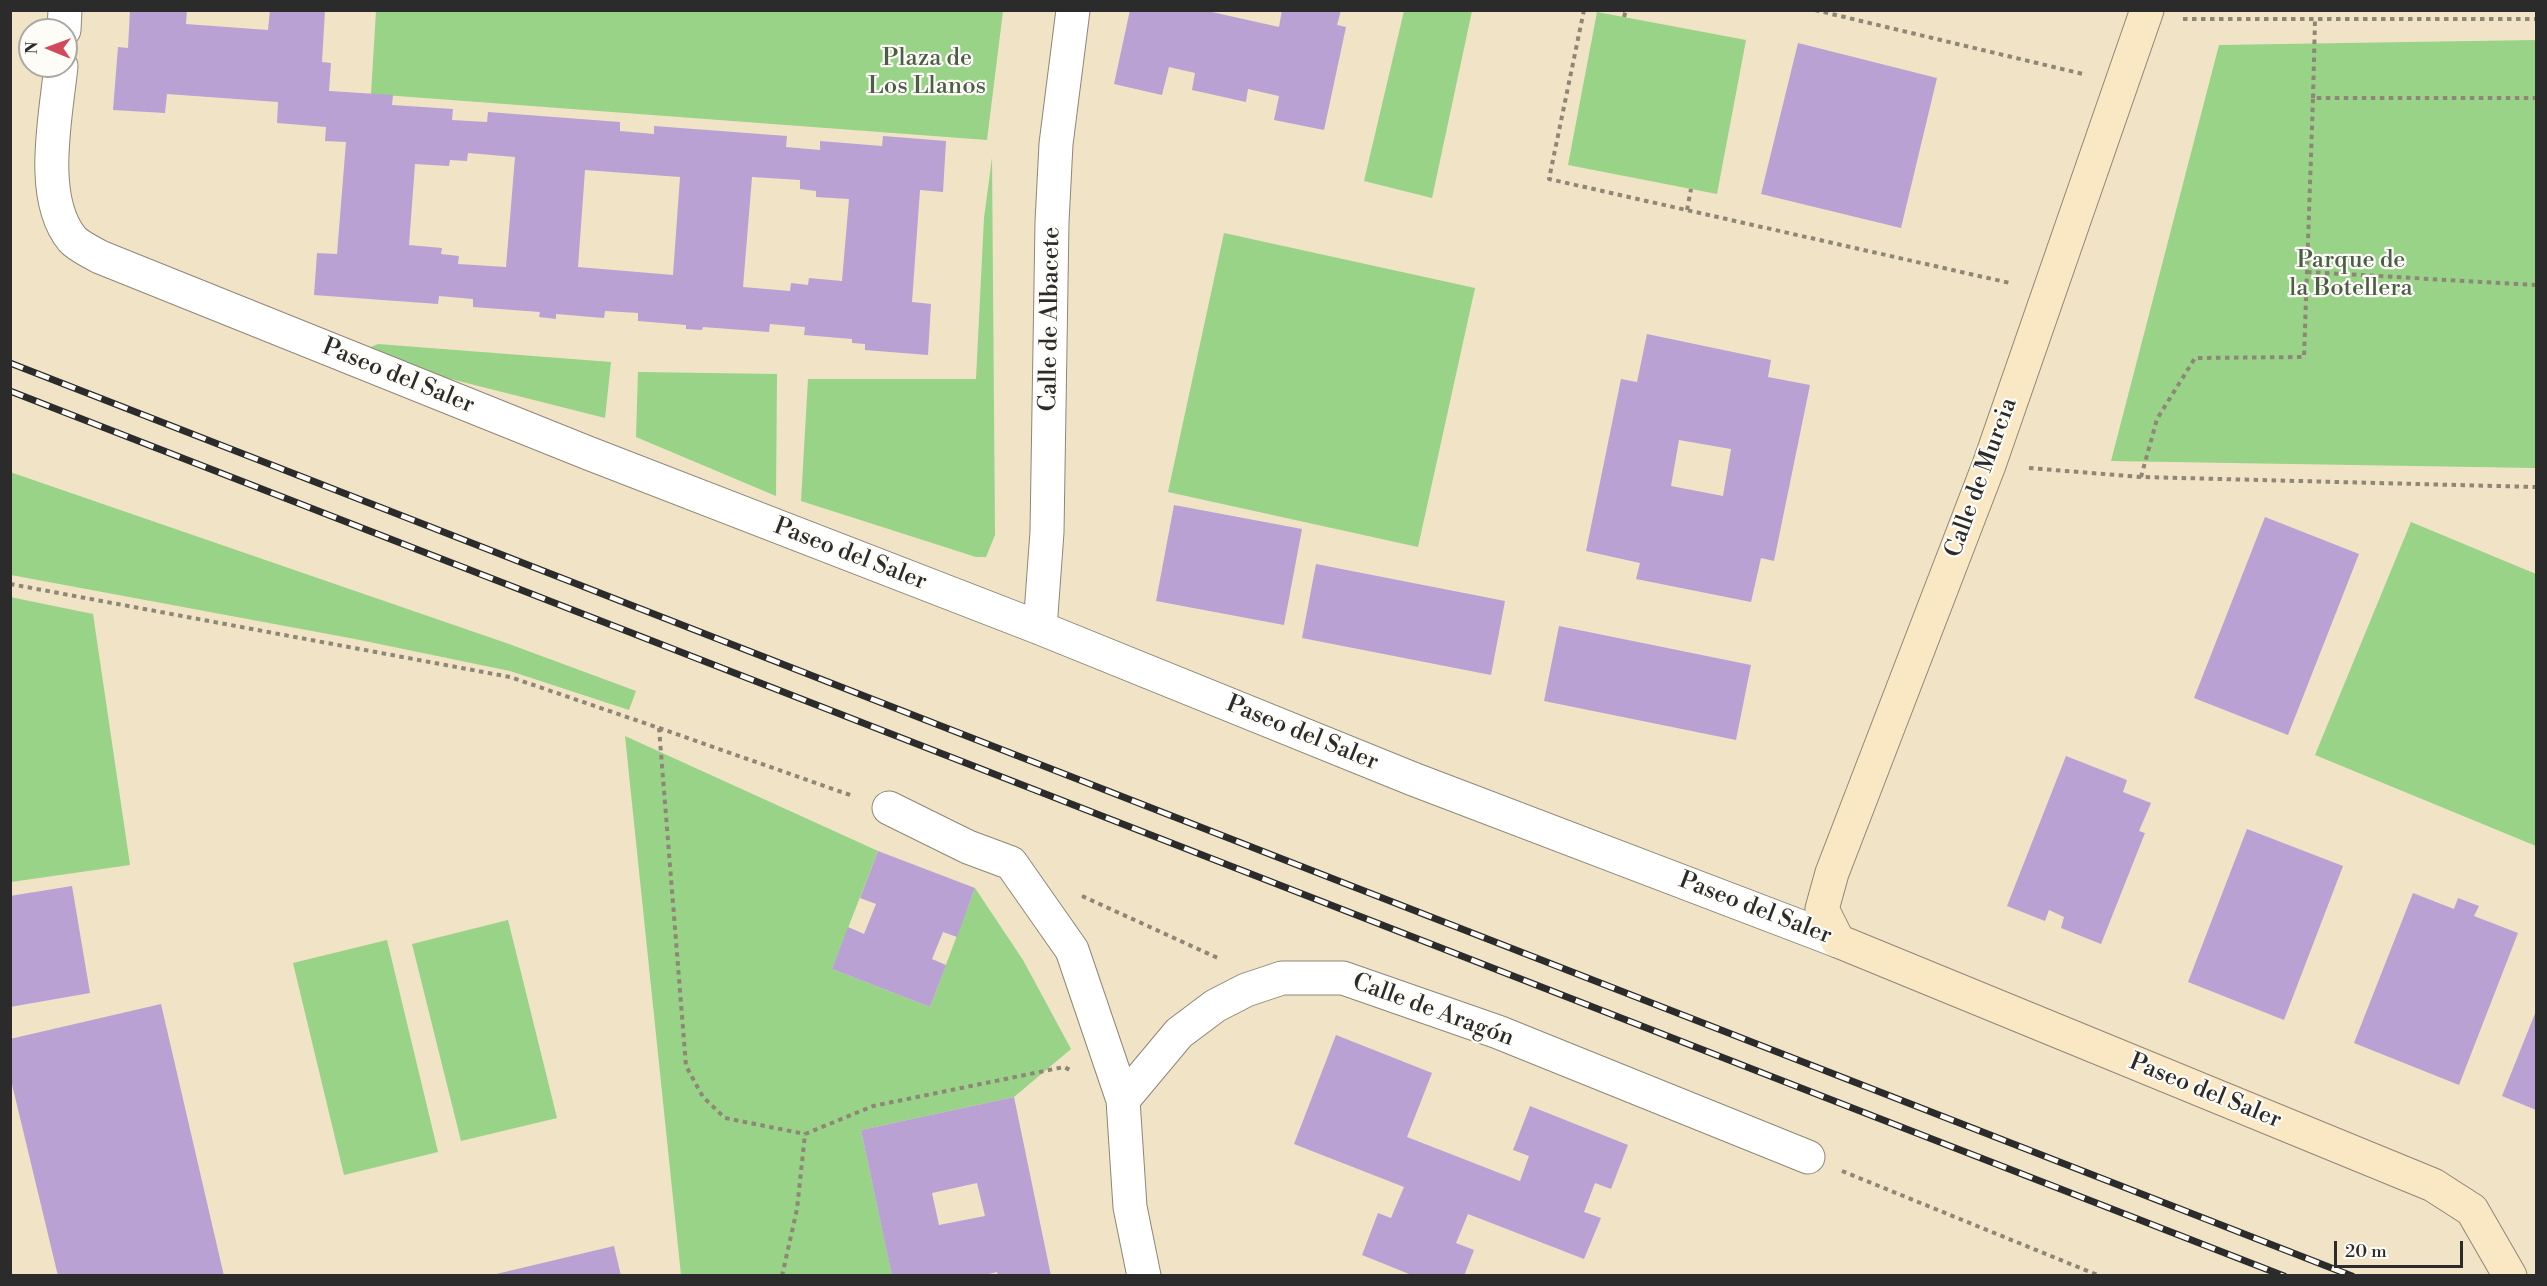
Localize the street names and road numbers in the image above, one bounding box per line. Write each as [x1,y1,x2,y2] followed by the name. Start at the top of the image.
[1035,226,1067,412] street label: Calle de Albacete
[318,333,478,421] street label: Paseo del Saler
[1940,394,2024,562] street label: Calle de Murcia
[769,513,931,597] street label: Paseo del Saler
[1222,690,1382,778] street label: Paseo del Saler
[1674,867,1836,951] street label: Paseo del Saler
[1348,968,1518,1054] street label: Calle de Aragón
[2125,1048,2285,1136] street label: Paseo del Saler

